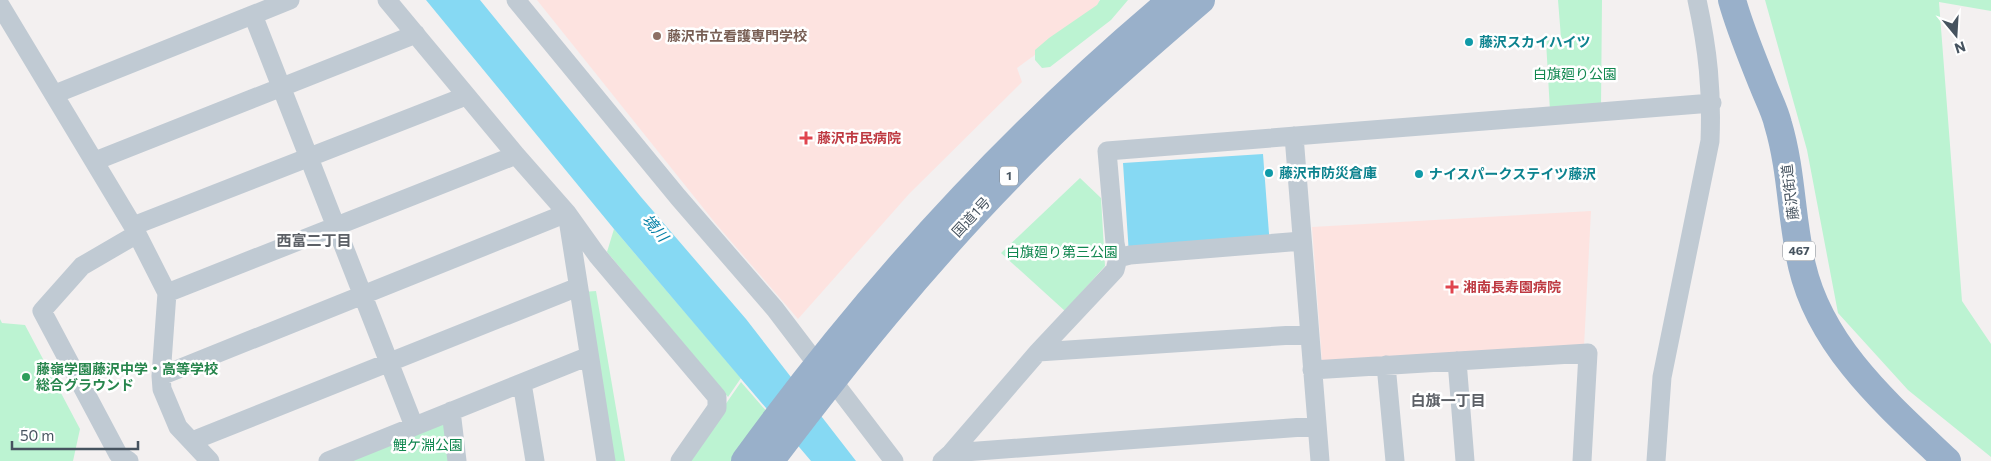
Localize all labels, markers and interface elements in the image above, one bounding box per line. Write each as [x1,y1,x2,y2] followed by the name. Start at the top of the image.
[1931,10,1981,60] north arrow
[667,27,807,44] place label: 藤沢市立看護専門学校
[651,30,663,42] marker: 藤沢市立看護専門学校
[1479,33,1590,50] place label: 藤沢スカイハイツ
[1463,36,1475,48] marker: 藤沢スカイハイツ
[1953,38,1968,58] text: N
[1533,65,1617,82] park label: 白旗廻り公園
[817,129,901,146] place label: 藤沢市民病院
[799,131,813,145] marker: 藤沢市民病院
[1778,163,1801,221] street label: 藤沢街道
[1279,164,1377,181] place label: 藤沢市防災倉庫
[1429,165,1596,182] place label: ナイスパークステイツ藤沢
[1000,167,1018,186] road number: 1
[1263,167,1275,179] marker: 藤沢市防災倉庫
[1413,168,1425,180] marker: ナイスパークステイツ藤沢
[948,193,993,240] street label: 国道1号
[639,210,674,246] water label: 境川
[276,231,352,249] district label: 西富二丁目
[1783,242,1815,260] road number: 467
[1006,243,1118,260] park label: 白旗廻り第三公園
[1463,278,1561,295] place label: 湘南長寿園病院
[1445,280,1459,294] marker: 湘南長寿園病院
[36,360,218,393] place label: 藤嶺学園藤沢中学・高等学校 総合グラウンド
[20,371,32,383] marker: 藤嶺学園藤沢中学・高等学校 総合グラウンド
[1410,391,1486,409] district label: 白旗一丁目
[12,418,139,450] scale bar
[20,426,54,444] text: 50 m
[393,436,463,453] park label: 鯉ケ淵公園

